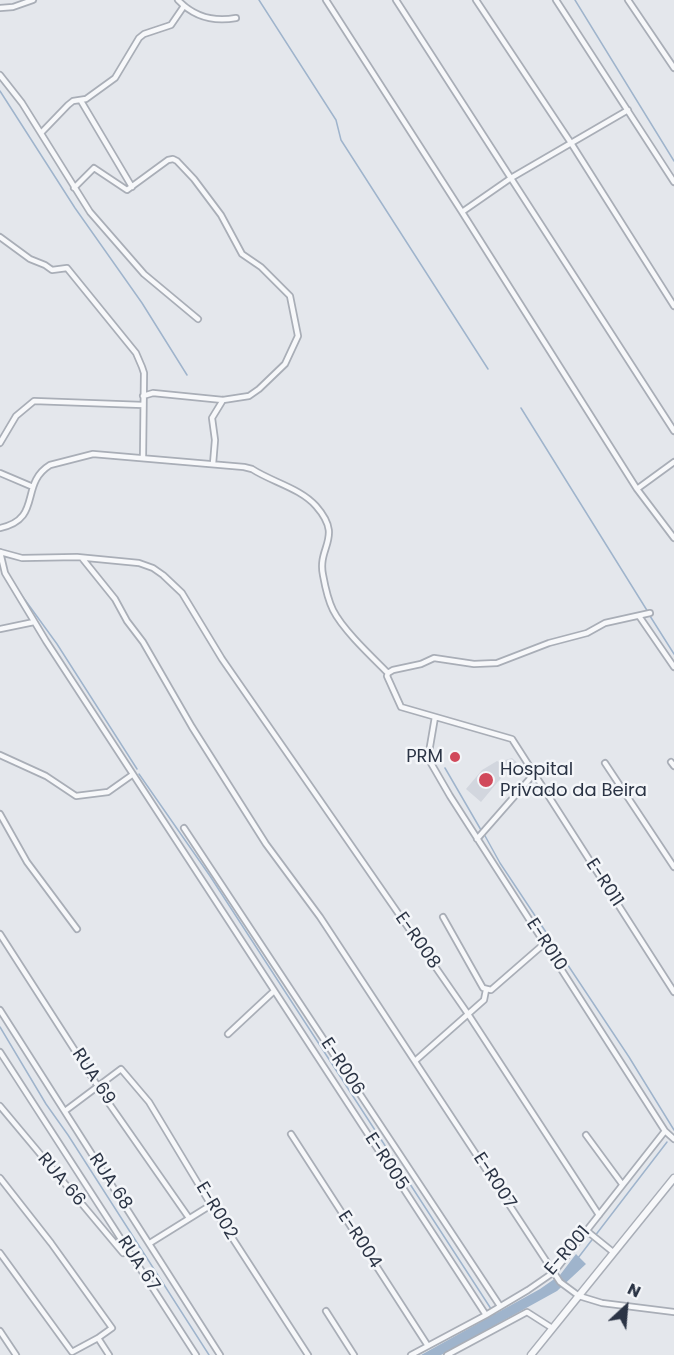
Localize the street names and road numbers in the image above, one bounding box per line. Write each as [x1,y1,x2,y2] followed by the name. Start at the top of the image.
[581,855,627,911] street label: E-R011
[390,909,444,973] street label: E-R008
[521,915,571,975] street label: E-R010
[315,1034,369,1100] street label: E-R006
[67,1045,119,1109] street label: RUA 69
[360,1129,412,1195] street label: E-R005
[33,1149,89,1211] street label: RUA 66
[468,1149,520,1213] street label: E-R007
[84,1150,136,1214] street label: RUA 68
[191,1178,241,1244] street label: E-R002
[333,1207,385,1273] street label: E-R004
[541,1222,595,1280] street label: E-R001
[112,1232,164,1296] street label: RUA 67

